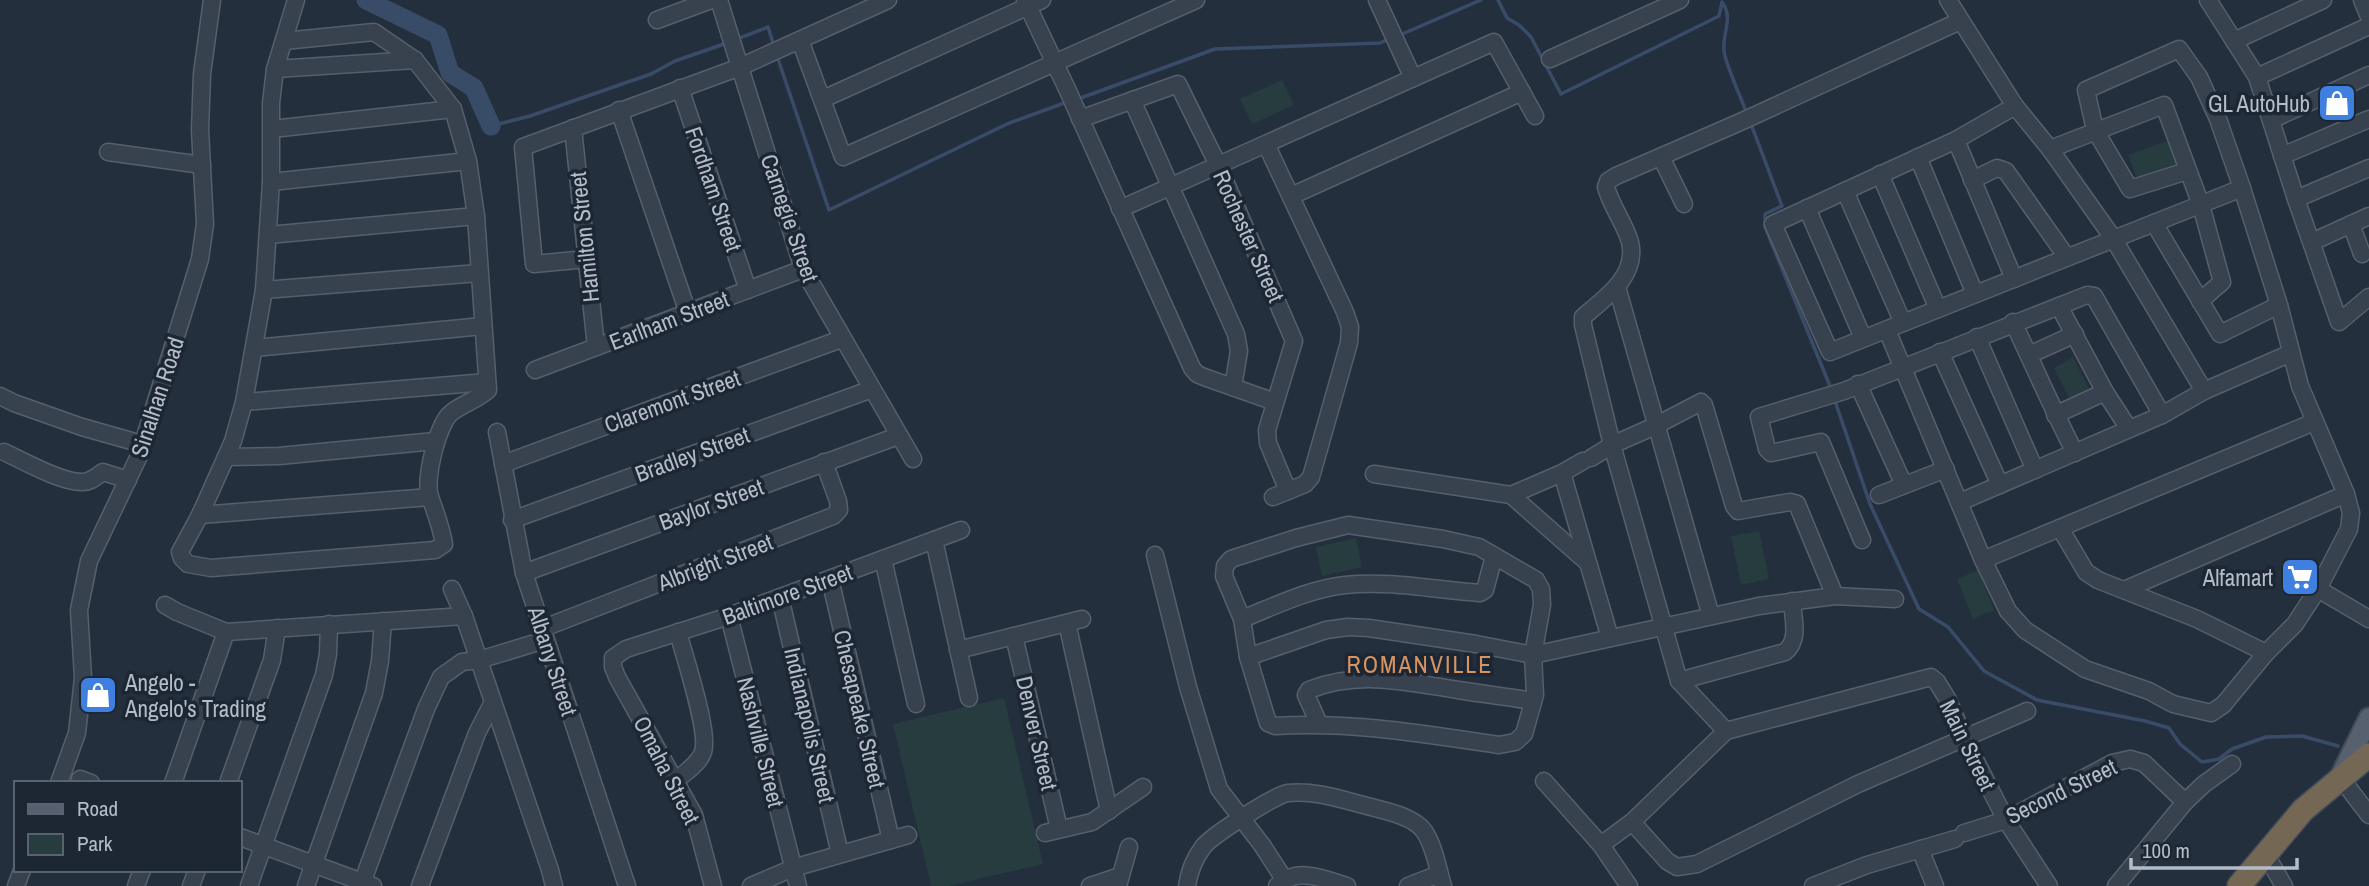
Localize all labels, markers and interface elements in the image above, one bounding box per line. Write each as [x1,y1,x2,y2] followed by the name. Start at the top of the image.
[2316,82,2358,124] shop icon: GL AutoHub
[2208,88,2310,119] place label: GL AutoHub
[678,122,750,256] street label: Fordham Street
[754,150,826,286] street label: Carnegie Street
[1206,165,1292,307] street label: Rochester Street
[562,170,606,304] street label: Hamilton Street
[605,283,733,357] street label: Earlham Street
[123,333,191,461] street label: Sinalhan Road
[600,362,744,440] street label: Claremont Street
[631,419,753,489] street label: Bradley Street
[654,471,768,537] street label: Baylor Street
[652,526,777,598] street label: Albright Street
[718,556,856,632] street label: Baltimore Street
[2279,556,2321,598] supermarket icon: Alfamart
[2202,562,2273,593] place label: Alfamart
[520,601,585,720] street label: Albany Street
[827,627,893,791] street label: Chesapeake Street
[777,644,843,806] street label: Indianapolis Street
[1347,648,1493,680] district label: ROMANVILLE
[124,667,267,724] place label: Angelo - Angelo's Trading
[1009,673,1065,793] street label: Denver Street
[77,674,119,716] shop icon: Angelo - Angelo's Trading
[730,674,792,810] street label: Nashville Street
[1933,694,2003,796] street label: Main Street
[627,711,707,829] street label: Omaha Street
[2000,751,2122,831] street label: Second Street
[14,781,242,872] legend
[77,794,118,823] text: Road
[2131,826,2297,870] scale bar
[77,829,113,858] text: Park
[2142,836,2190,865] text: 100 m

